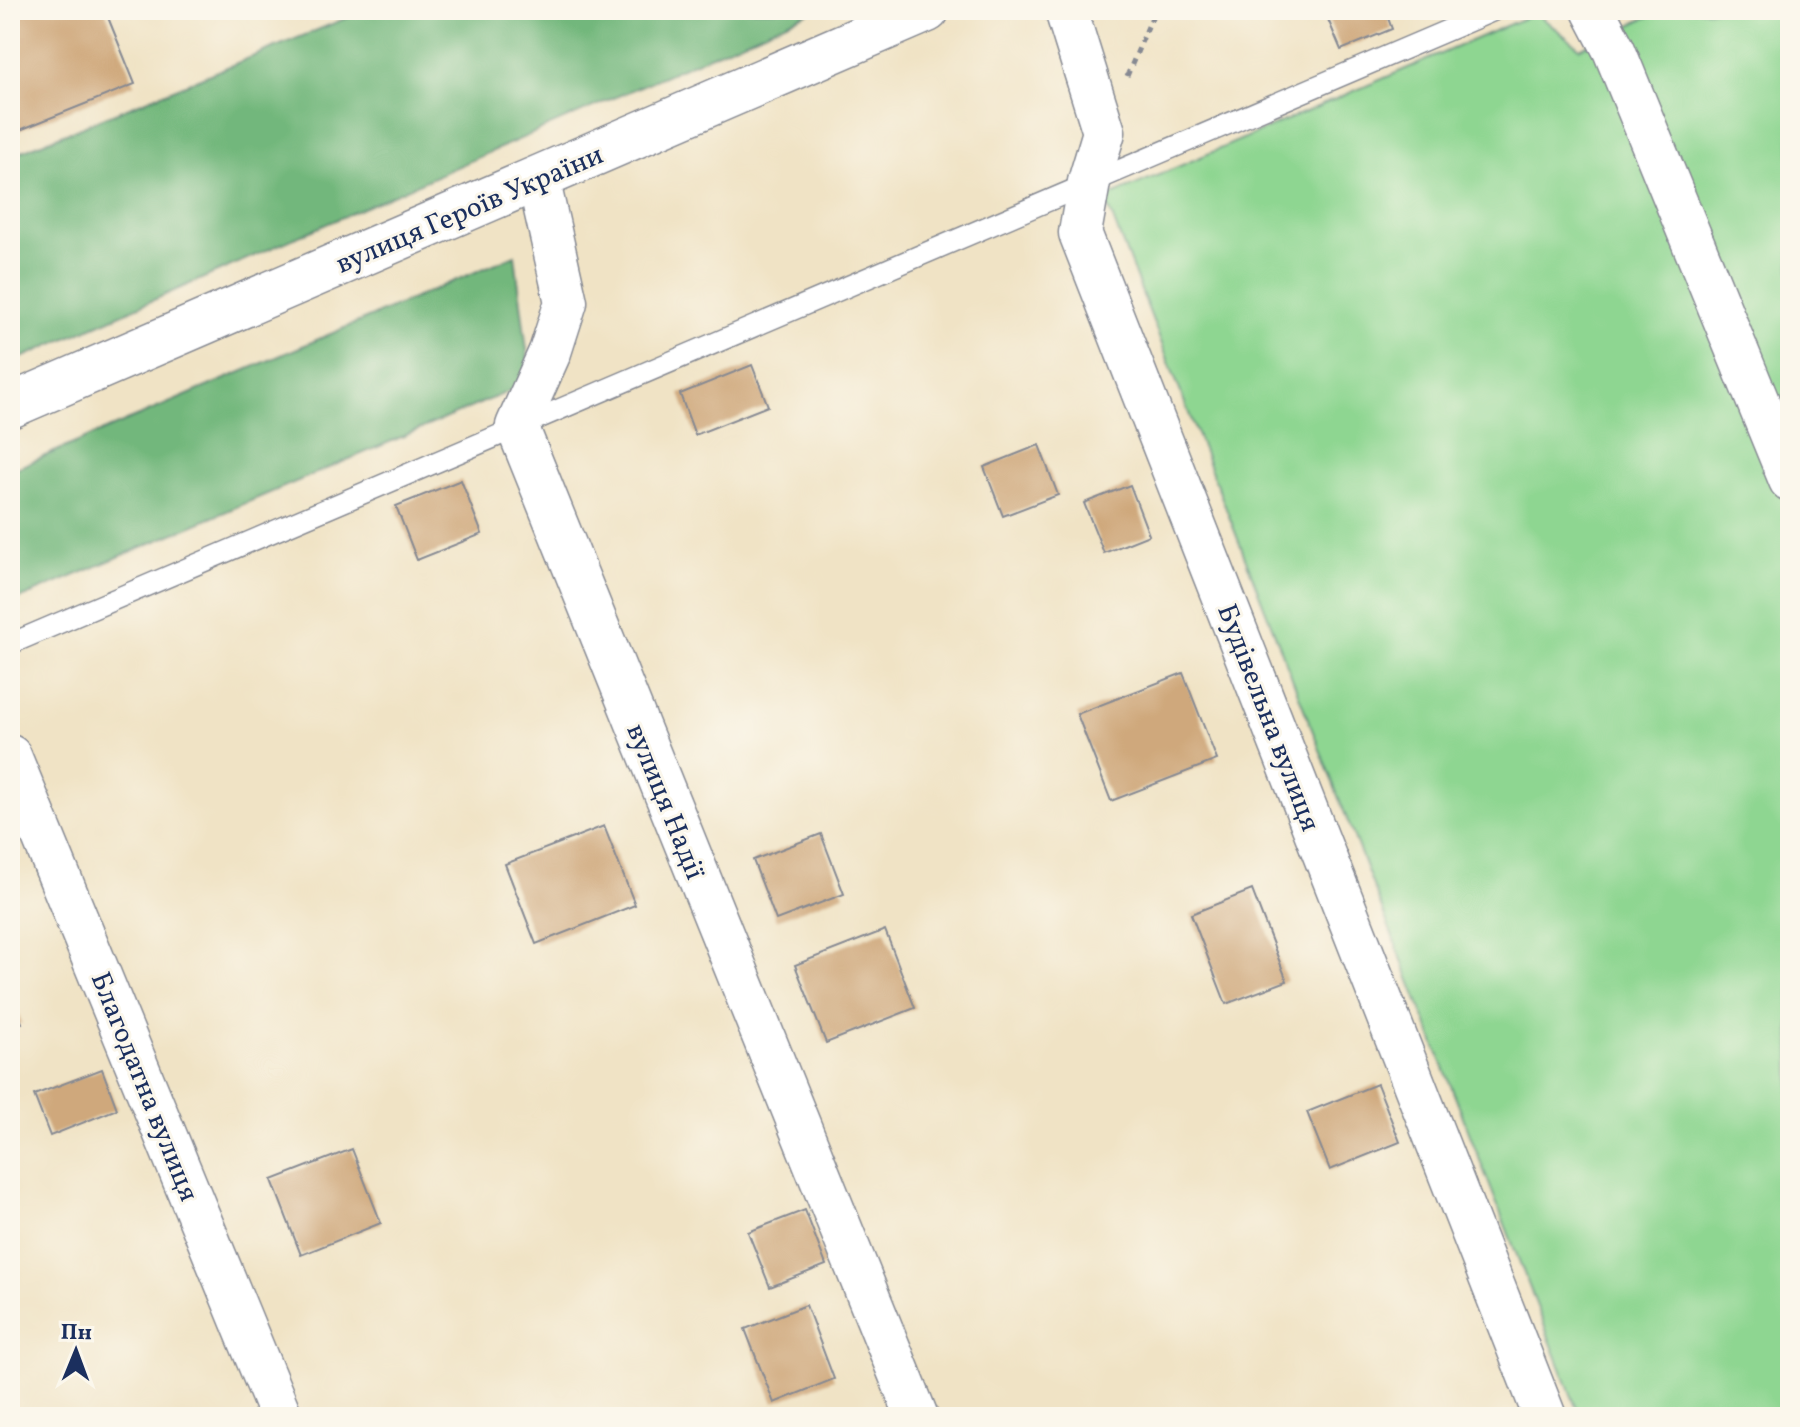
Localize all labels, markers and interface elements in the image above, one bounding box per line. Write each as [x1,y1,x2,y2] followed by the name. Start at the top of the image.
[330,136,610,284] street label: вулиця Героїв України
[1206,599,1329,837] street label: Будівельна вулиця
[616,718,714,886] street label: вулиця Надії
[80,966,207,1207] street label: Благодатна вулиця
[36,1311,116,1391] north arrow
[60,1318,92,1349] text: Пн

